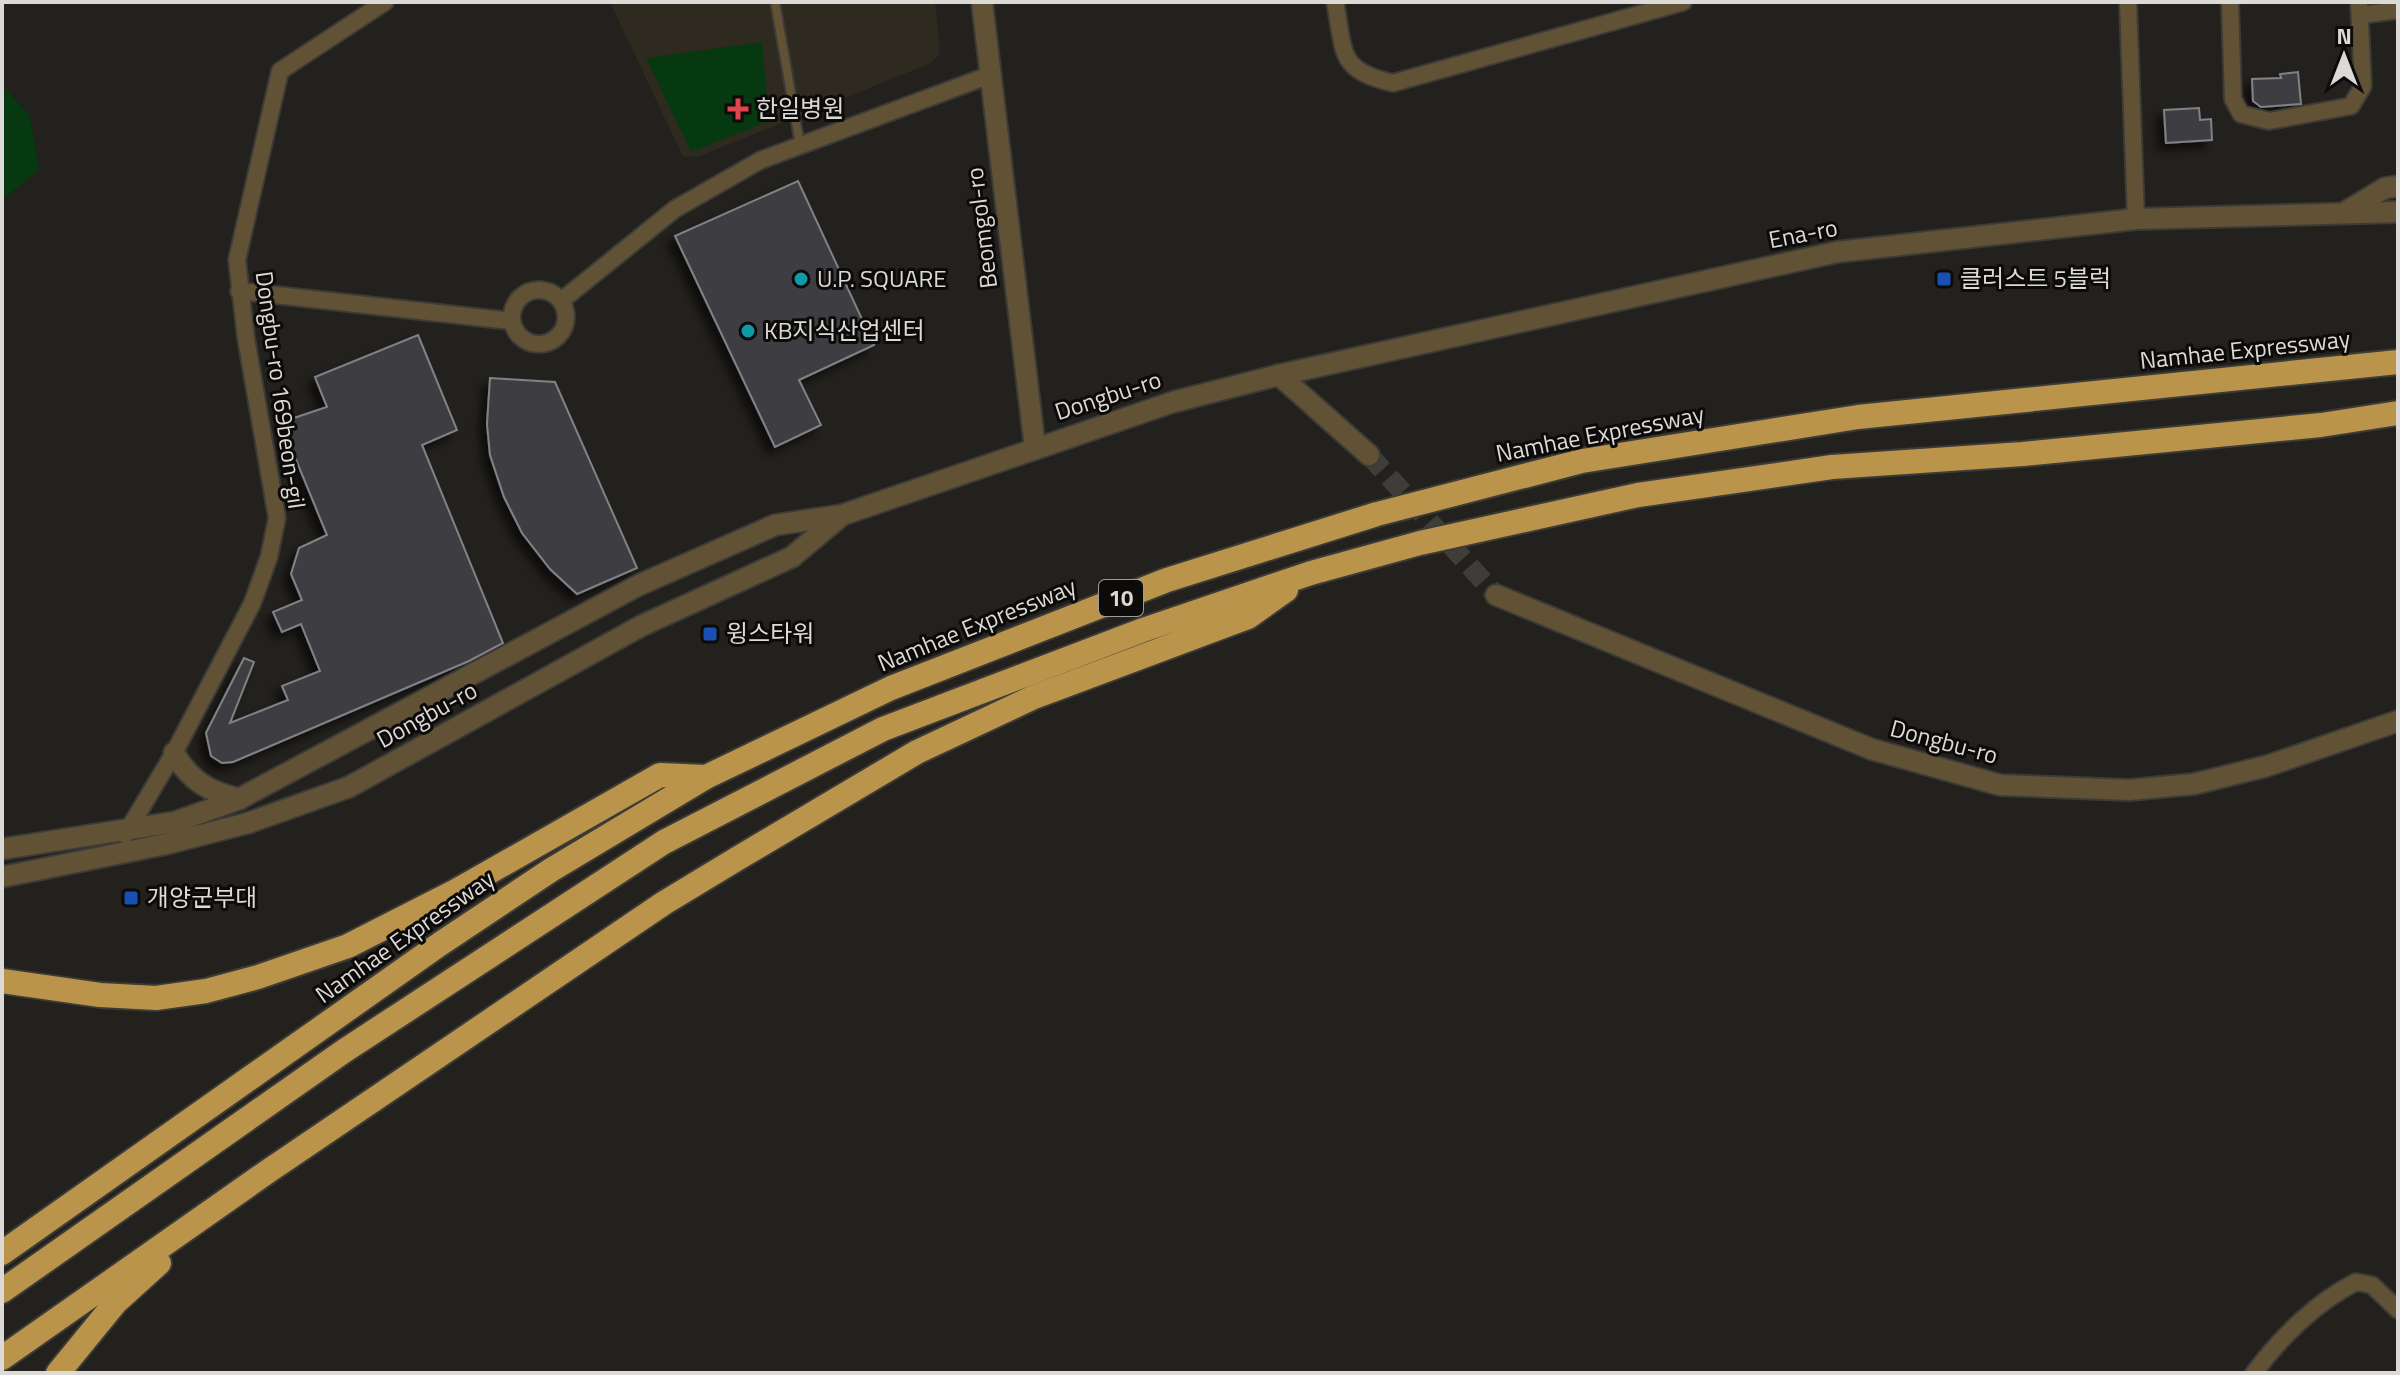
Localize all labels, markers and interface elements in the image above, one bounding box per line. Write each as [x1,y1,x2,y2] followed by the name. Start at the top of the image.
[2304,16,2384,96] north arrow
[2336,19,2352,53] text: N
[756,90,844,126] place label: 한일병원
[727,98,749,120] marker: 한일병원
[956,166,1006,291] street label: Beomgol-ro
[1765,209,1840,257] street label: Ena-ro
[817,260,947,296] place label: U.P. SQUARE
[1960,260,2111,296] place label: 클러스트 5블럭
[246,269,315,511] street label: Dongbu-ro 169beon-gil
[792,270,810,288] marker: U.P. SQUARE
[1935,270,1953,288] marker: 클러스트 5블럭
[764,312,925,348] place label: KB지식산업센터
[2138,320,2352,378] street label: Namhae Expressway
[739,322,757,340] marker: KB지식산업센터
[1050,361,1166,429] street label: Dongbu-ro
[1493,395,1707,471] street label: Namhae Expressway
[872,568,1082,680] street label: Namhae Expressway
[1099,580,1143,616] road number: 10
[726,615,814,651] place label: 윙스타워
[701,625,719,643] marker: 윙스타워
[370,672,483,757] street label: Dongbu-ro
[1886,709,2002,773] street label: Dongbu-ro
[307,861,502,1012] street label: Namhae Expressway
[147,879,257,915] place label: 개양군부대
[122,889,140,907] marker: 개양군부대

